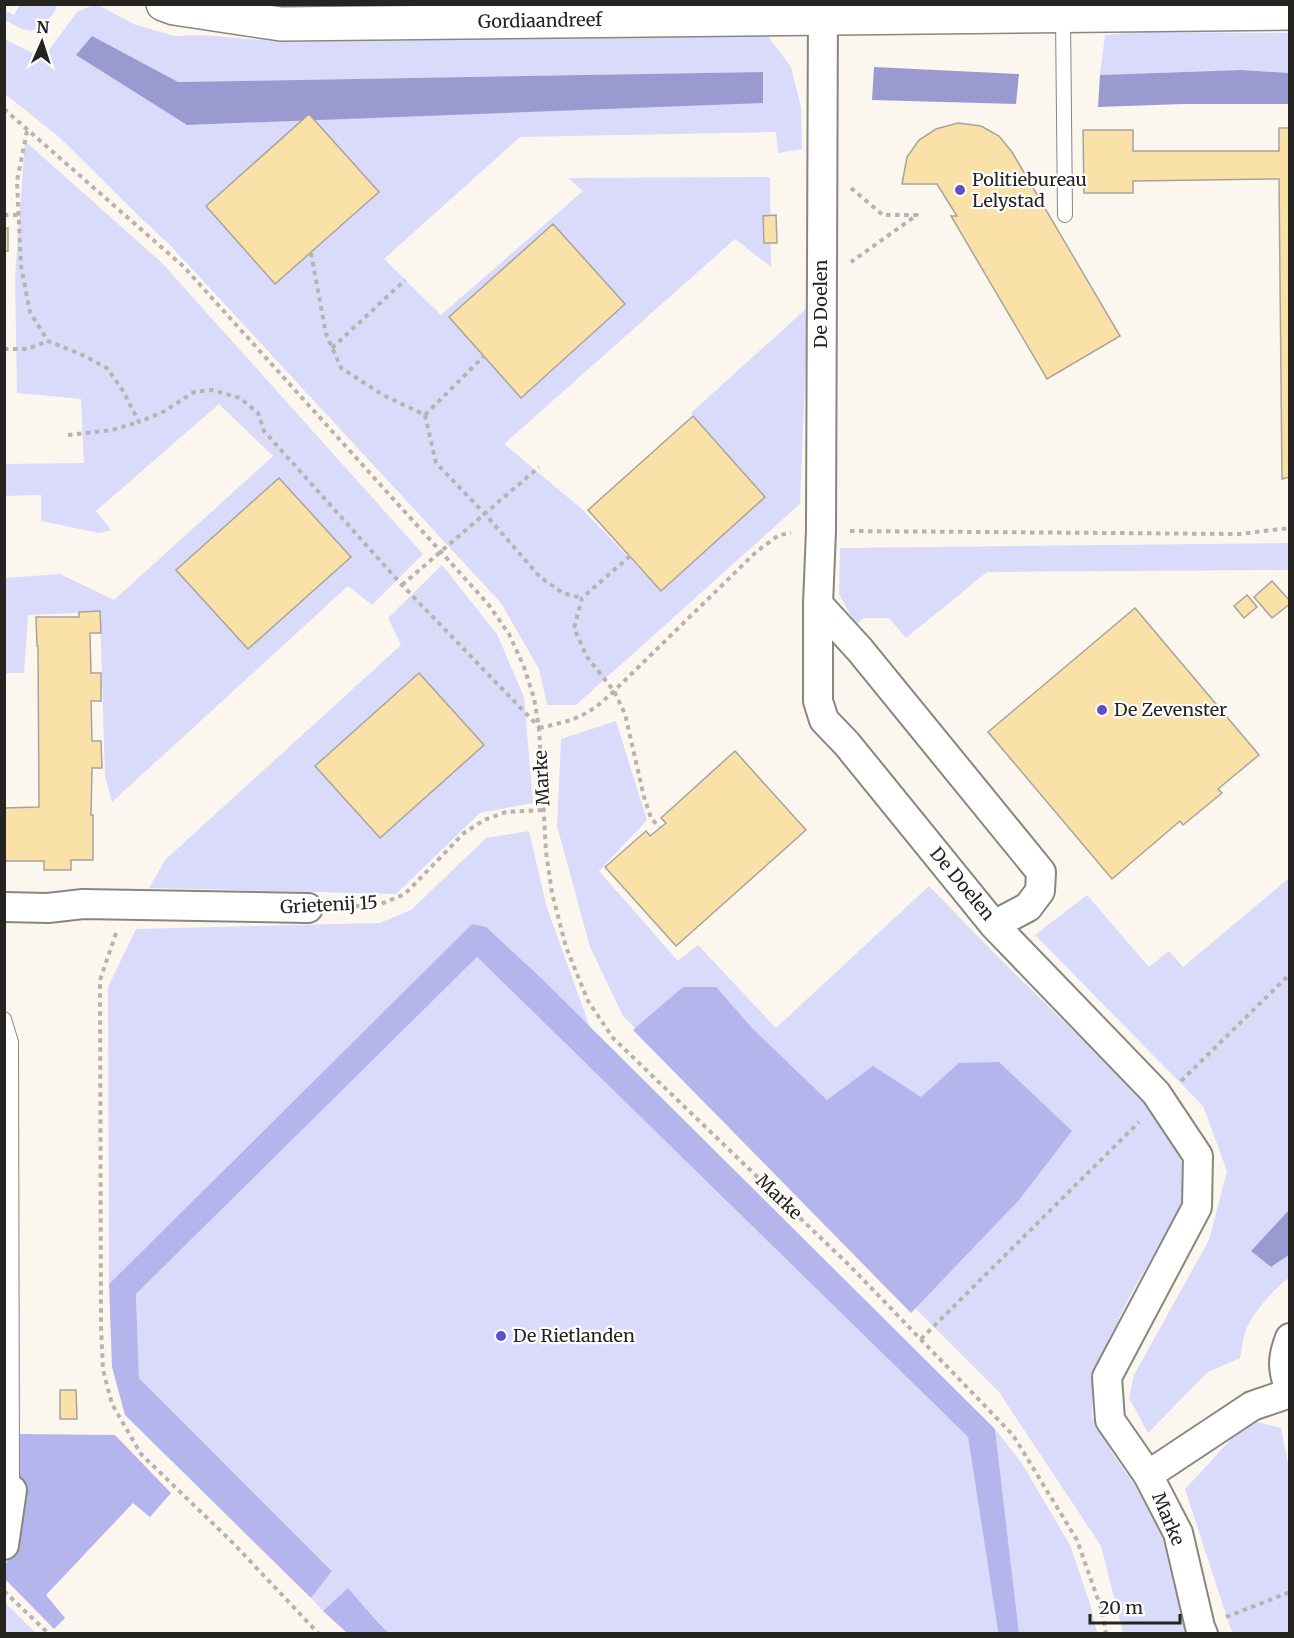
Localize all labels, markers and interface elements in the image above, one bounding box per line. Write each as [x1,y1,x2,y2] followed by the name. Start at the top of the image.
[478,8,603,33] street label: Gordiaandreef
[12,12,72,72] north arrow
[36,17,50,37] text: N
[972,168,1087,212] place label: Politiebureau Lelystad
[953,183,967,197] marker: Politiebureau Lelystad
[809,260,832,348] street label: De Doelen
[1114,698,1227,721] place label: De Zevenster
[1095,703,1109,717] marker: De Zevenster
[529,750,554,806] street label: Marke
[925,842,1000,925] street label: De Doelen
[280,890,378,919] street label: Grietenij 15
[751,1169,807,1224] street label: Marke
[513,1324,635,1347] place label: De Rietlanden
[494,1329,508,1343] marker: De Rietlanden
[1147,1489,1190,1549] street label: Marke
[1090,1587,1180,1625] scale bar
[1099,1596,1143,1619] text: 20 m

